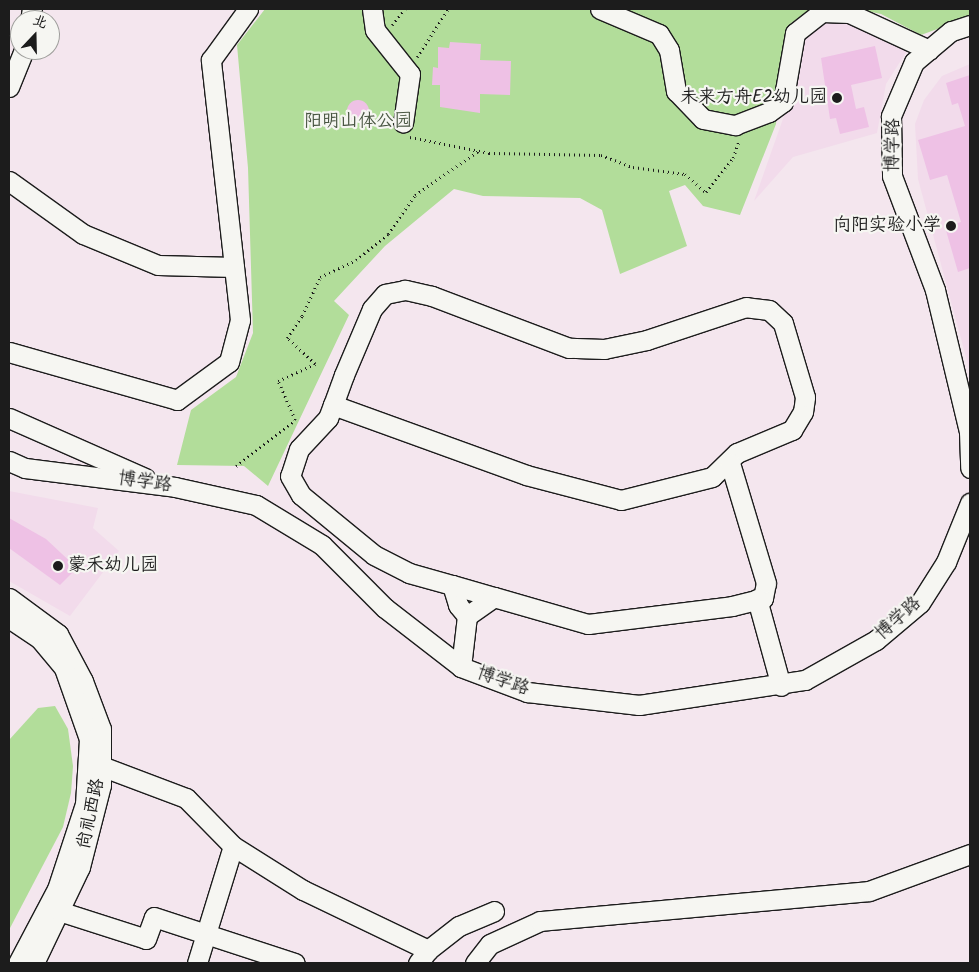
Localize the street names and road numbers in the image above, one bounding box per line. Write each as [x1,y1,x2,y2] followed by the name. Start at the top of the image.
[883,118,905,172] street label: 博学路
[117,469,173,497] street label: 博学路
[872,593,926,645] street label: 博学路
[474,663,532,701] street label: 博学路
[74,777,110,851] street label: 尚礼西路

